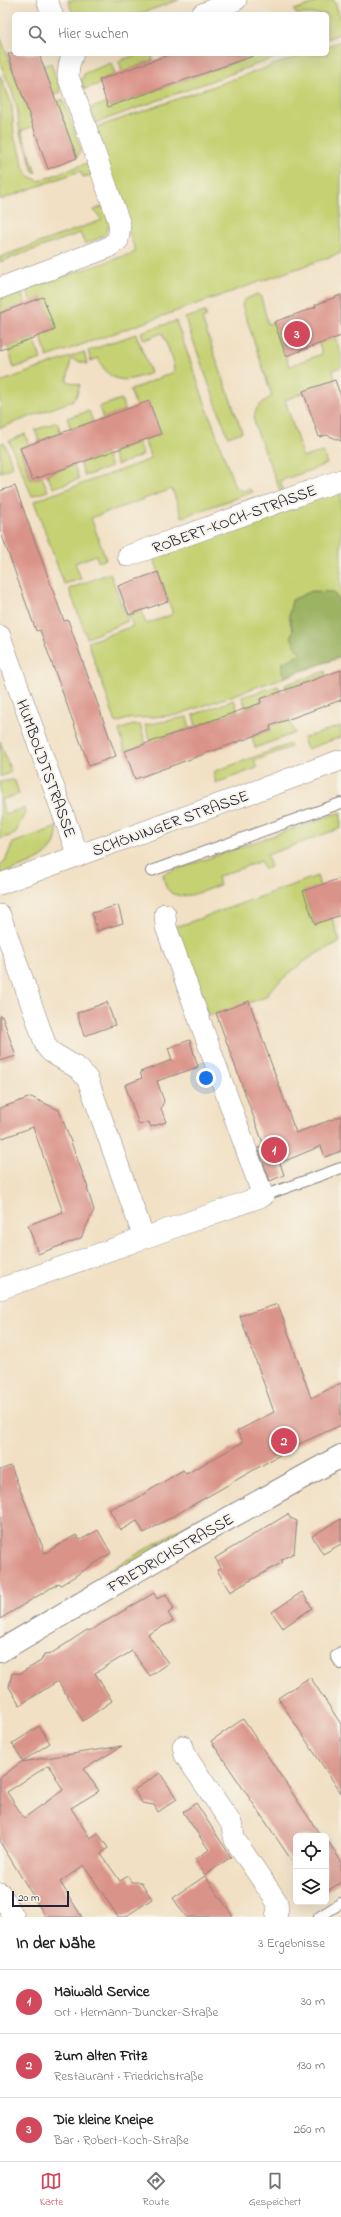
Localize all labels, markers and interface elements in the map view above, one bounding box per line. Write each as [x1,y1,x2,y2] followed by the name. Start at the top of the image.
[12,12,329,56] search box
[26,23,48,45] icon: search
[58,23,129,45] text: Hier suchen
[284,319,310,349] pin: 3
[149,479,320,561] street label: ROBERT-KOCH-STRASSE
[9,696,81,841] street label: HUMBOLDTSTRASSE
[89,784,252,863] street label: SCHÖNINGER STRASSE
[196,1068,216,1088] your location
[261,1135,287,1165] pin: 1
[271,1426,297,1456] pin: 2
[102,1508,239,1600] street label: FRIEDRICHSTRASSE
[293,1833,329,1905] map controls
[293,1833,329,1869] button: locate
[293,1869,329,1905] button: layers
[12,1889,69,1908] scale bar
[18,1890,40,1906] text: 20 m
[16,1931,95,1956] text: In der Nähe
[258,1934,325,1953] text: 3 Ergebnisse
[54,1981,149,2003] text: Maiwald Service
[27,1992,31,2011] text: 1
[301,1992,325,2011] text: 30 m
[54,2003,218,2022] text: Ort · Hermann-Duncker-Straße
[54,2045,147,2067] text: Zum alten Fritz
[26,2056,32,2075] text: 2
[297,2056,325,2075] text: 130 m
[54,2067,203,2086] text: Restaurant · Friedrichstraße
[54,2109,154,2131] text: Die kleine Kneipe
[26,2120,32,2139] text: 3
[294,2120,325,2139] text: 260 m
[54,2131,189,2150] text: Bar · Robert-Koch-Straße
[40,2170,63,2210] tab: Karte
[143,2170,169,2210] tab: Route
[249,2170,301,2210] tab: Gespeichert

